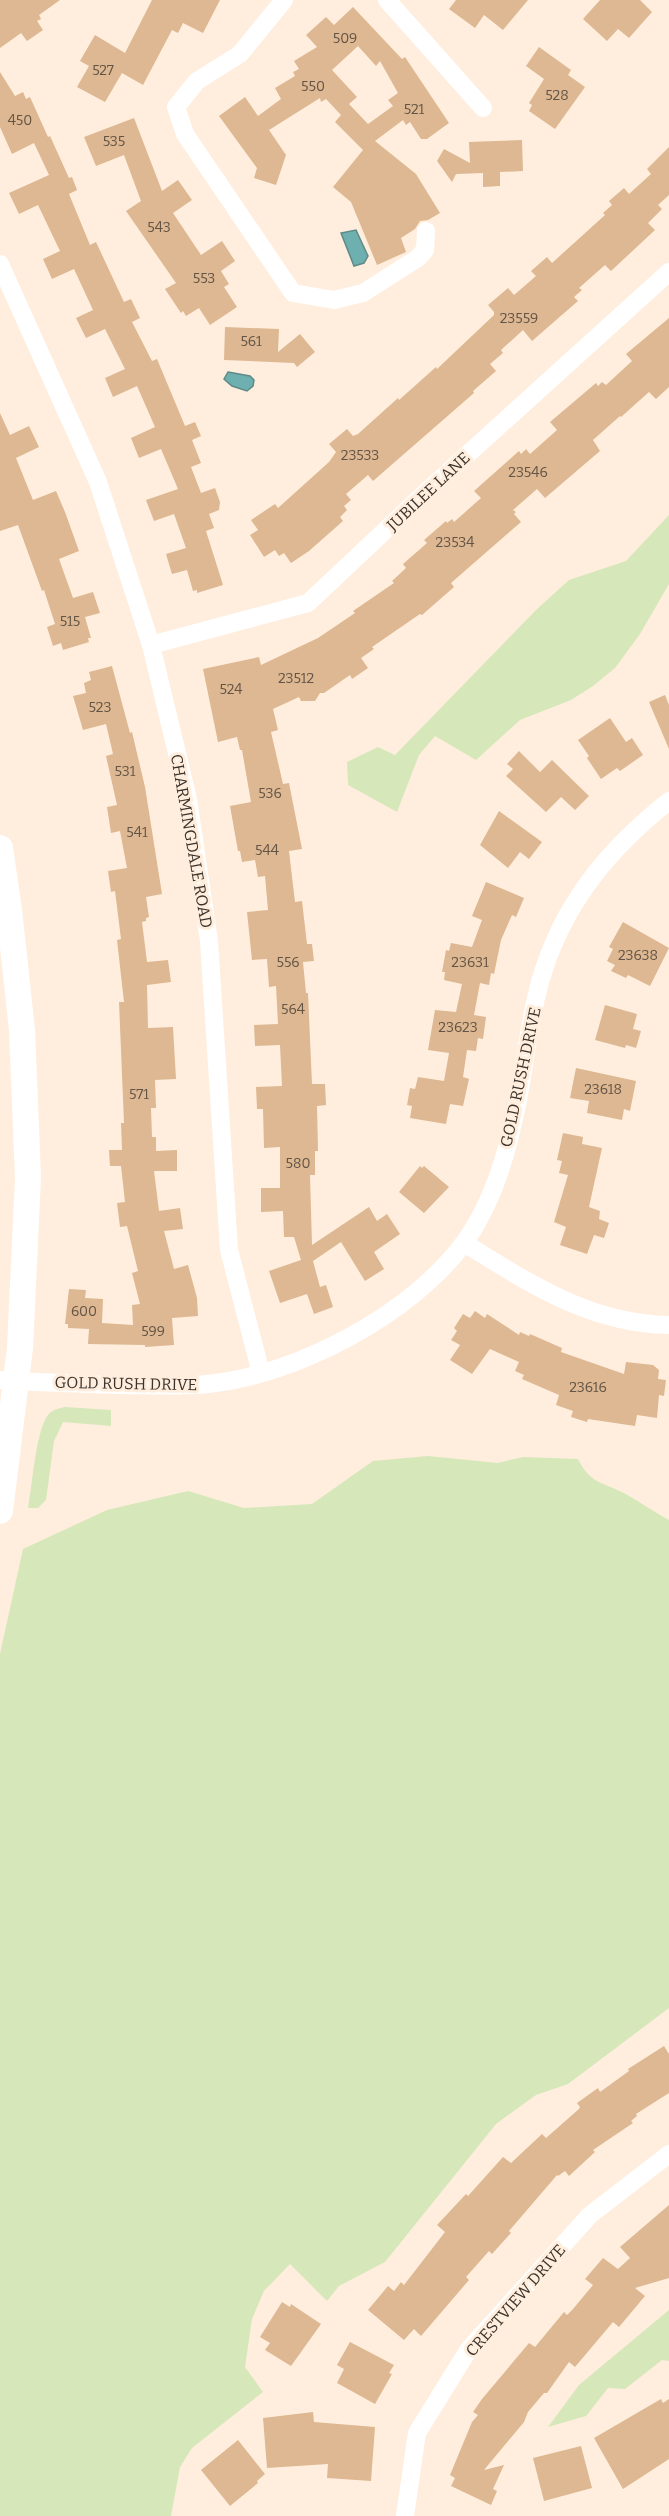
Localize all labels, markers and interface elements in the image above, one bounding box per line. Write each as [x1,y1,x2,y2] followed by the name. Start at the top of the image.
[333,30,357,47] house number: 509
[92,62,114,79] house number: 527
[301,78,325,95] house number: 550
[545,87,569,104] house number: 528
[404,101,425,118] house number: 521
[8,112,32,129] house number: 450
[103,133,125,150] house number: 535
[147,219,171,236] house number: 543
[193,270,215,287] house number: 553
[500,310,538,327] house number: 23559
[240,333,262,350] house number: 561
[341,447,379,464] house number: 23533
[382,448,474,535] street label: JUBILEE LANE
[508,464,548,481] house number: 23546
[436,534,474,551] house number: 23534
[60,613,80,630] house number: 515
[278,670,314,687] house number: 23512
[219,681,243,698] house number: 524
[89,699,111,716] house number: 523
[167,753,216,930] street label: CHARMINGDALE ROAD
[115,763,136,780] house number: 531
[258,785,282,802] house number: 536
[126,824,148,841] house number: 541
[255,842,279,859] house number: 544
[618,947,658,964] house number: 23638
[276,954,300,971] house number: 556
[451,954,489,971] house number: 23631
[281,1001,305,1018] house number: 564
[496,1005,545,1149] street label: GOLD RUSH DRIVE
[438,1019,478,1036] house number: 23623
[584,1081,622,1098] house number: 23618
[129,1086,149,1103] house number: 571
[286,1155,310,1172] house number: 580
[71,1303,97,1320] house number: 600
[141,1323,165,1340] house number: 599
[54,1373,198,1394] street label: GOLD RUSH DRIVE
[569,1379,607,1396] house number: 23616
[462,2240,569,2360] street label: CRESTVIEW DRIVE

